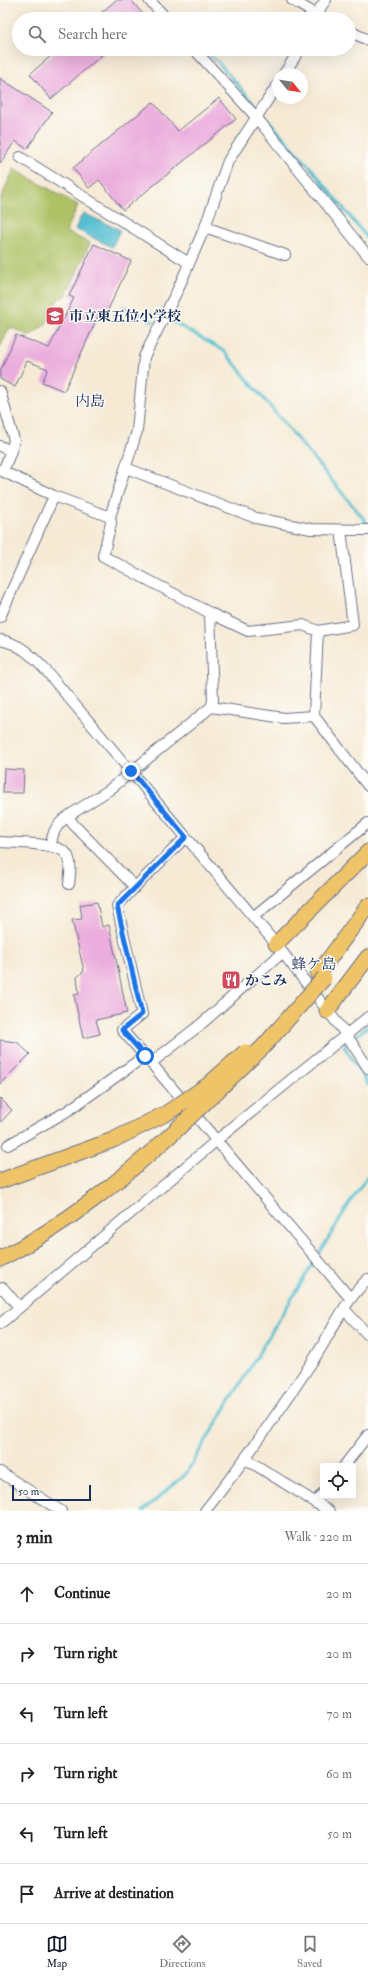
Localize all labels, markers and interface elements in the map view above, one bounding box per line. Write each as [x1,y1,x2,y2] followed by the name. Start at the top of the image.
[12,12,356,56] search box
[26,23,48,45] icon: search
[58,25,127,44] text: Search here
[272,68,308,104] north arrow
[44,305,66,327] school or university icon: 市立東五位小学校
[69,308,181,325] place label: 市立東五位小学校
[75,392,105,411] district label: 内島
[122,762,140,780] route end
[291,955,337,974] district label: 蜂ケ島
[220,969,242,991] restaurant icon: かこみ
[245,972,287,989] place label: かこみ
[136,1047,154,1065] route start
[320,1463,356,1499] map controls
[320,1463,356,1499] button: locate
[12,1483,91,1502] scale bar
[18,1485,39,1498] text: 50 m
[16,1527,53,1548] text: 3 min
[284,1529,352,1545] text: Walk · 220 m
[16,1583,38,1605] icon: ahead
[54,1584,110,1603] text: Continue
[326,1586,352,1602] text: 20 m
[16,1643,38,1665] icon: right
[54,1644,117,1663] text: Turn right
[326,1646,352,1662] text: 20 m
[16,1703,38,1725] icon: left
[54,1704,108,1723] text: Turn left
[327,1706,352,1722] text: 70 m
[16,1763,38,1785] icon: right
[54,1764,117,1783] text: Turn right
[326,1766,352,1782] text: 60 m
[16,1823,38,1845] icon: left
[54,1824,108,1843] text: Turn left
[327,1826,352,1842] text: 50 m
[16,1883,38,1905] icon: arrive
[54,1884,174,1903] text: Arrive at destination
[46,1933,68,1970] tab: Map
[159,1933,206,1970] tab: Directions
[297,1933,322,1970] tab: Saved

